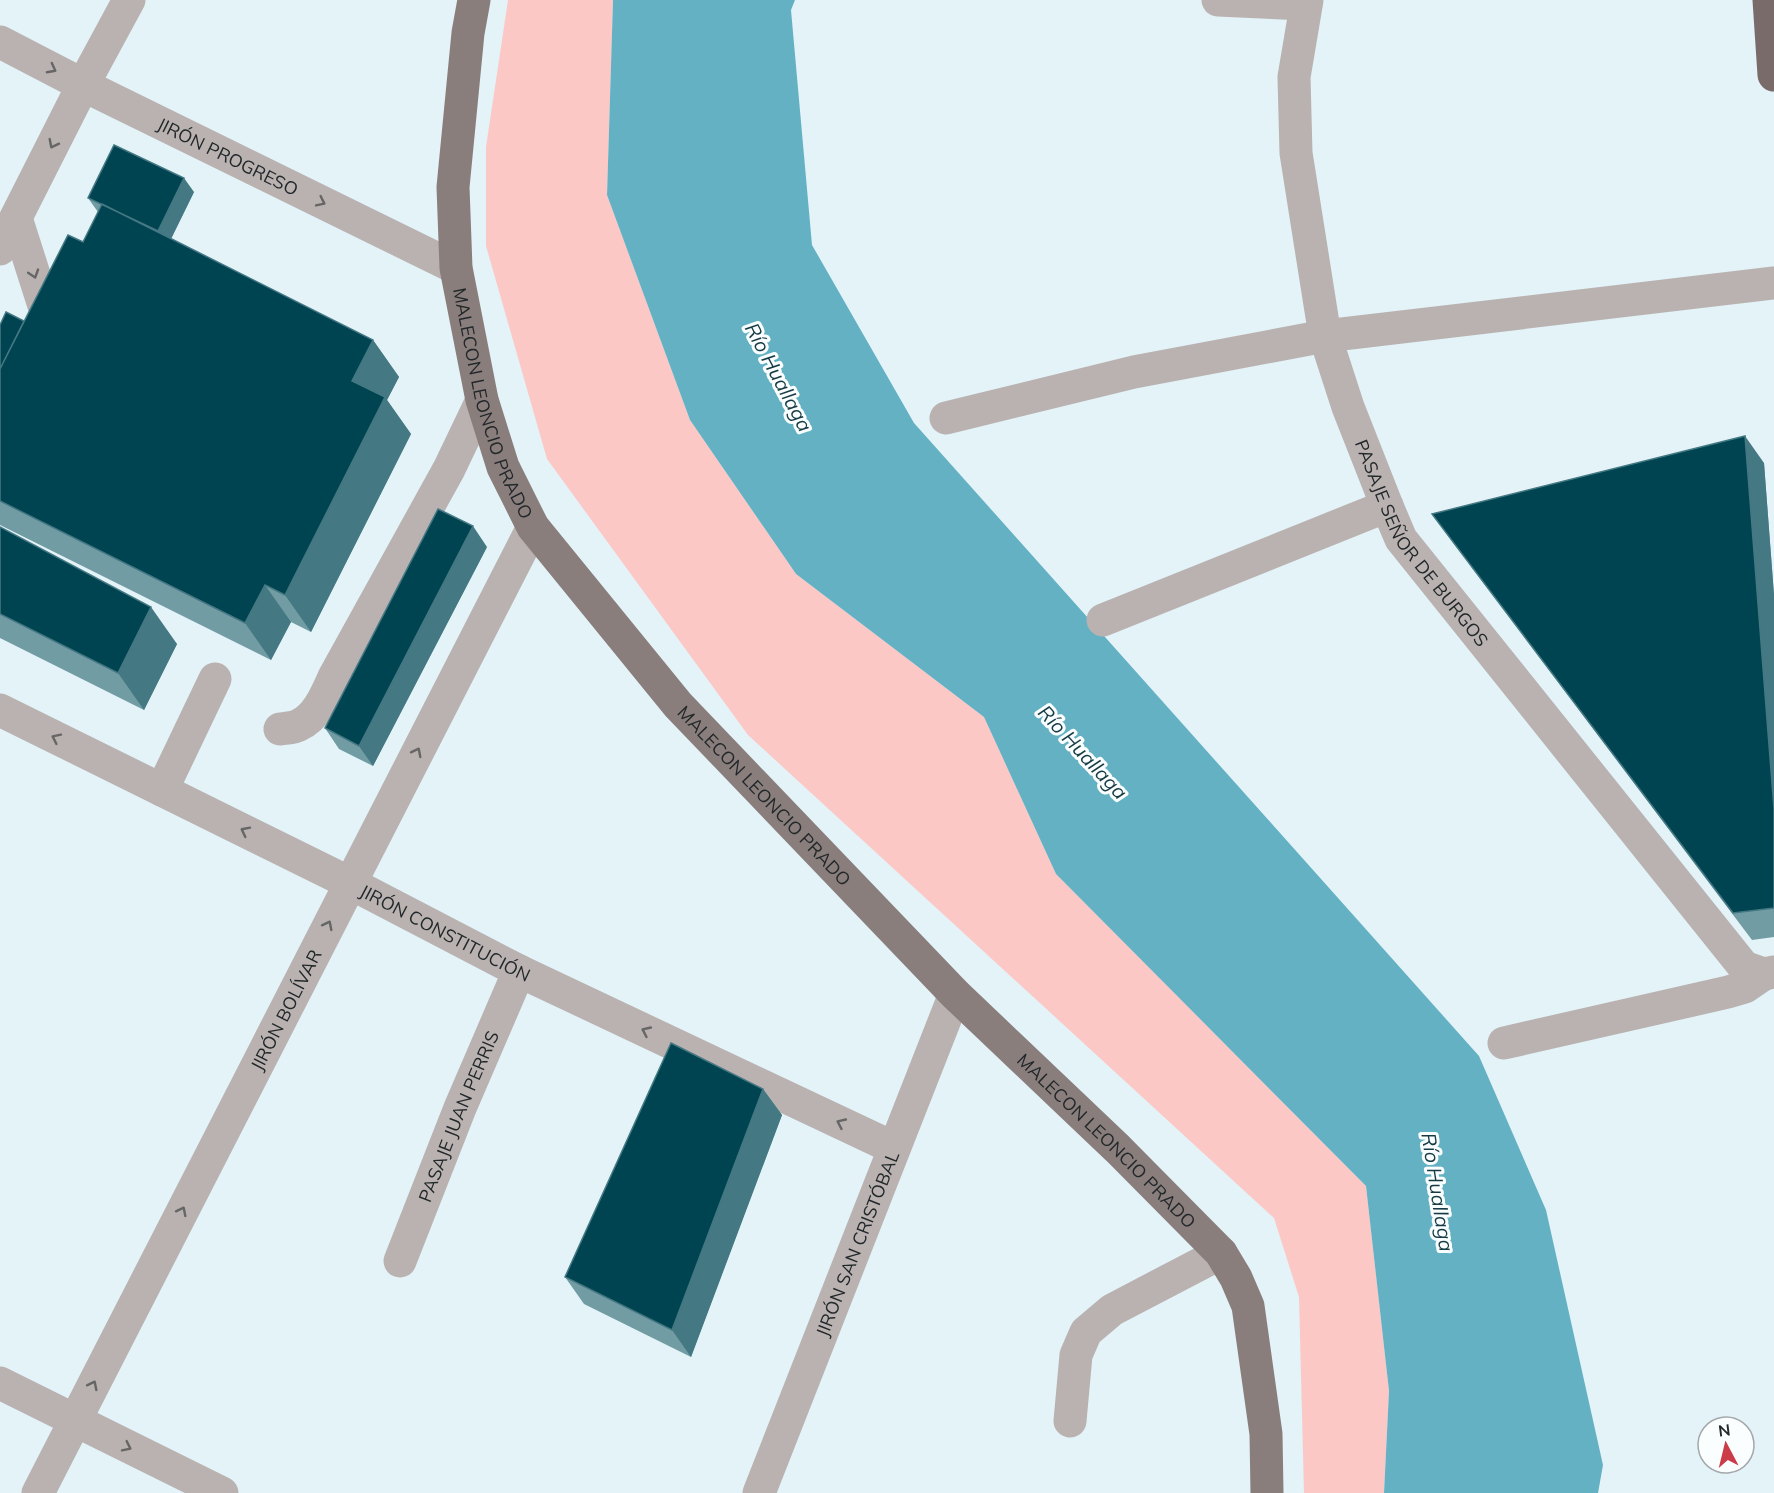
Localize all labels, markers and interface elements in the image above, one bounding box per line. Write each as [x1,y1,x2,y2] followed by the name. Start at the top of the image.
[45,62,56,73] one-way arrow
[154,112,302,200] street label: JIRÓN PROGRESO
[49,138,60,149] one-way arrow
[314,194,325,206] one-way arrow
[27,268,40,279] one-way arrow
[449,286,538,523] street label: MALECON LEONCIO PRADO
[740,318,818,436] water label: Río Huallaga
[1350,436,1494,651] street label: PASAJE SEÑOR DE BURGOS
[1033,700,1133,804] water label: Río Huallaga
[673,701,856,890] street label: MALECON LEONCIO PRADO
[52,733,63,745] one-way arrow
[410,747,422,758] one-way arrow
[240,827,251,839] one-way arrow
[356,879,534,986] street label: JIRÓN CONSTITUCIÓN
[321,921,332,932] one-way arrow
[245,945,326,1074] street label: JIRÓN BOLÍVAR
[413,1027,503,1205] street label: PASAJE JUAN PERRIS
[642,1027,653,1039] one-way arrow
[1013,1048,1201,1233] street label: MALECON LEONCIO PRADO
[837,1119,848,1131] one-way arrow
[1416,1131,1460,1253] water label: Río Huallaga
[810,1147,904,1340] street label: JIRÓN SAN CRISTÓBAL
[175,1207,186,1218] one-way arrow
[86,1380,97,1391] one-way arrow
[1696,1415,1756,1475] north arrow
[1717,1419,1731,1441] text: N
[121,1439,132,1451] one-way arrow

